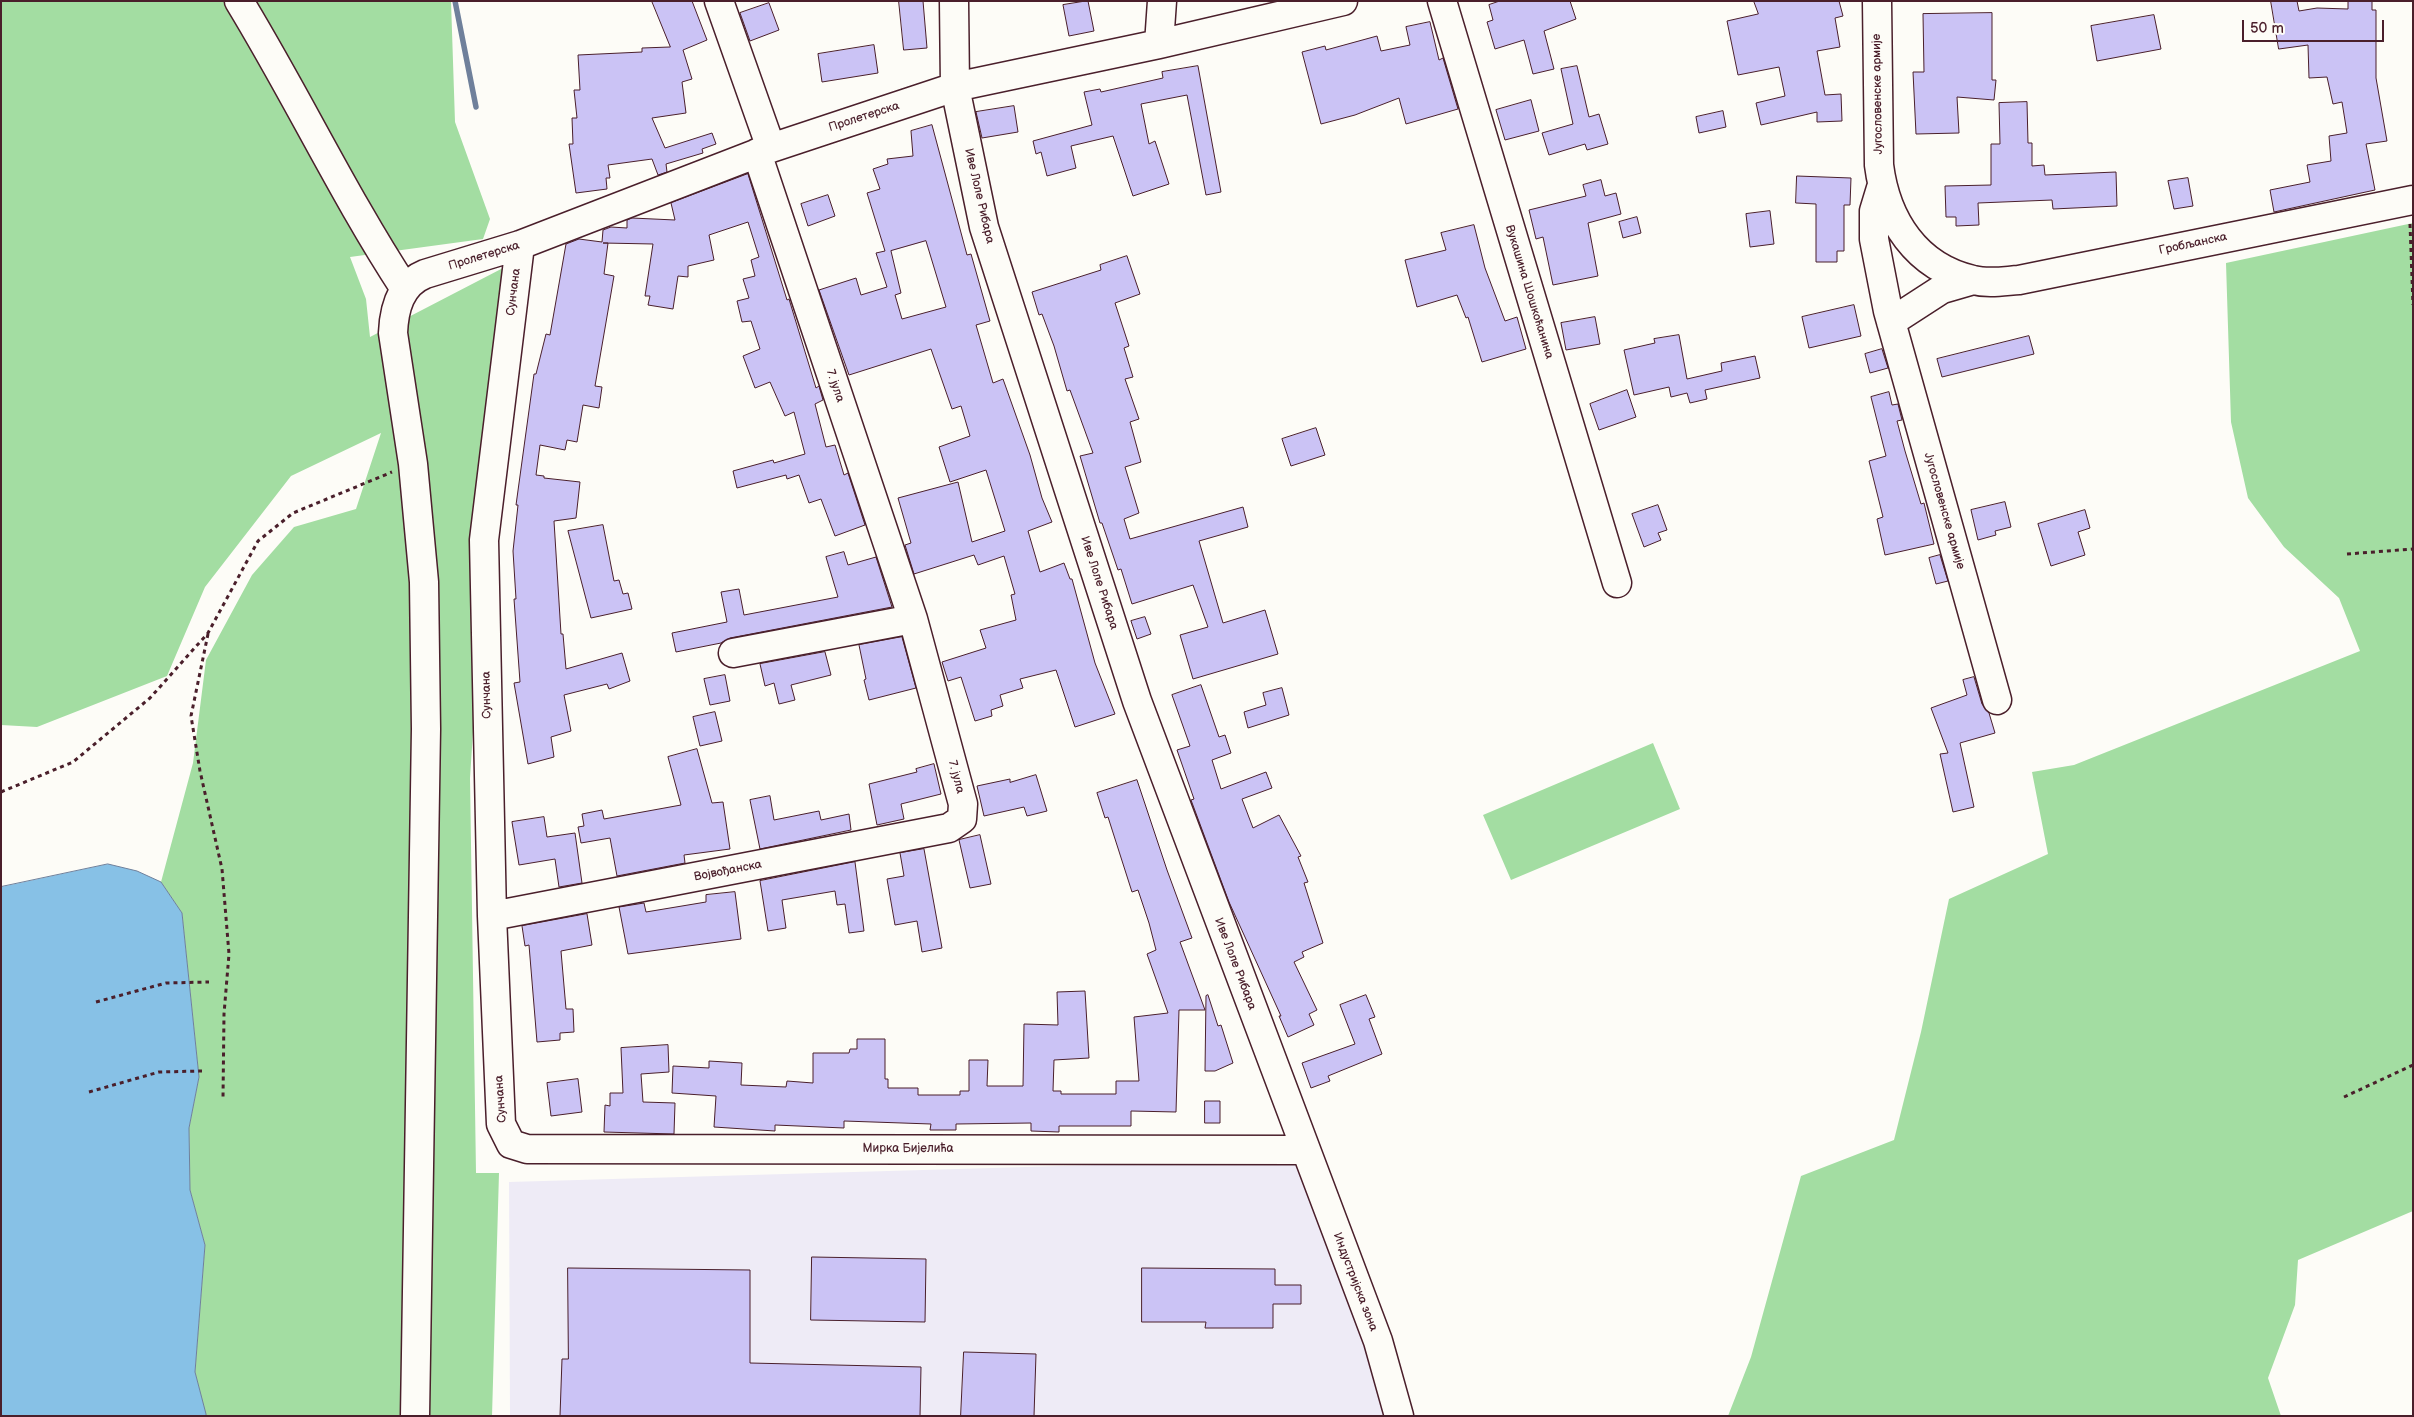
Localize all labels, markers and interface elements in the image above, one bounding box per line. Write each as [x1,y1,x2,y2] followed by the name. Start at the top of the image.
[2244,10,2386,42] scale bar
[2250,19,2284,38] text: 50 m
[1870,34,1886,154] street label: Југословенске армије
[827,99,901,135] street label: Пролетерска
[961,147,997,245] street label: Иве Лоле Рибара
[1502,223,1556,361] street label: Вукашина Шошкоћанина
[2158,230,2228,258] street label: Гробљанска
[447,238,521,274] street label: Пролетерска
[504,267,524,317] street label: Сунчана
[823,368,847,404] street label: 7. јула
[1920,451,1968,571] street label: Југословенске армије
[1077,534,1121,632] street label: Иве Лоле Рибара
[479,671,495,719] street label: Сунчана
[945,759,967,795] street label: 7. јула
[693,857,763,885] street label: Војвођанска
[1211,916,1259,1012] street label: Иве Лоле Рибара
[492,1075,510,1123] street label: Сунчана
[862,1142,954,1156] street label: Мирка Бијелића
[1330,1231,1380,1333] street label: Индустријска зона

